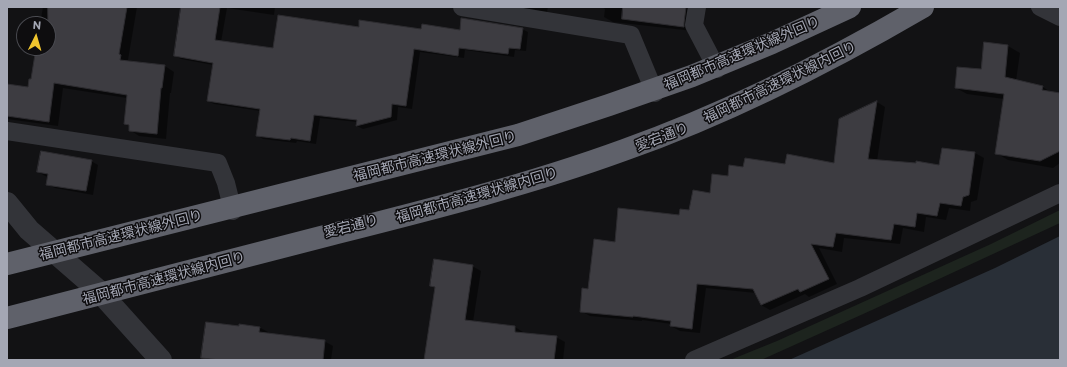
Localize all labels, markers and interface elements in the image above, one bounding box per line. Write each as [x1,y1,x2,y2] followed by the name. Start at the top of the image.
[661,12,823,94] street label: 福岡都市高速環状線外回り
[16,16,56,56] north arrow
[32,18,42,31] text: N
[701,38,859,126] street label: 福岡都市高速環状線内回り
[633,119,691,155] street label: 愛宕通り
[351,128,519,184] street label: 福岡都市高速環状線外回り
[394,164,560,226] street label: 福岡都市高速環状線内回り
[37,207,205,263] street label: 福岡都市高速環状線外回り
[322,211,380,241] street label: 愛宕通り
[81,248,247,308] street label: 福岡都市高速環状線内回り

